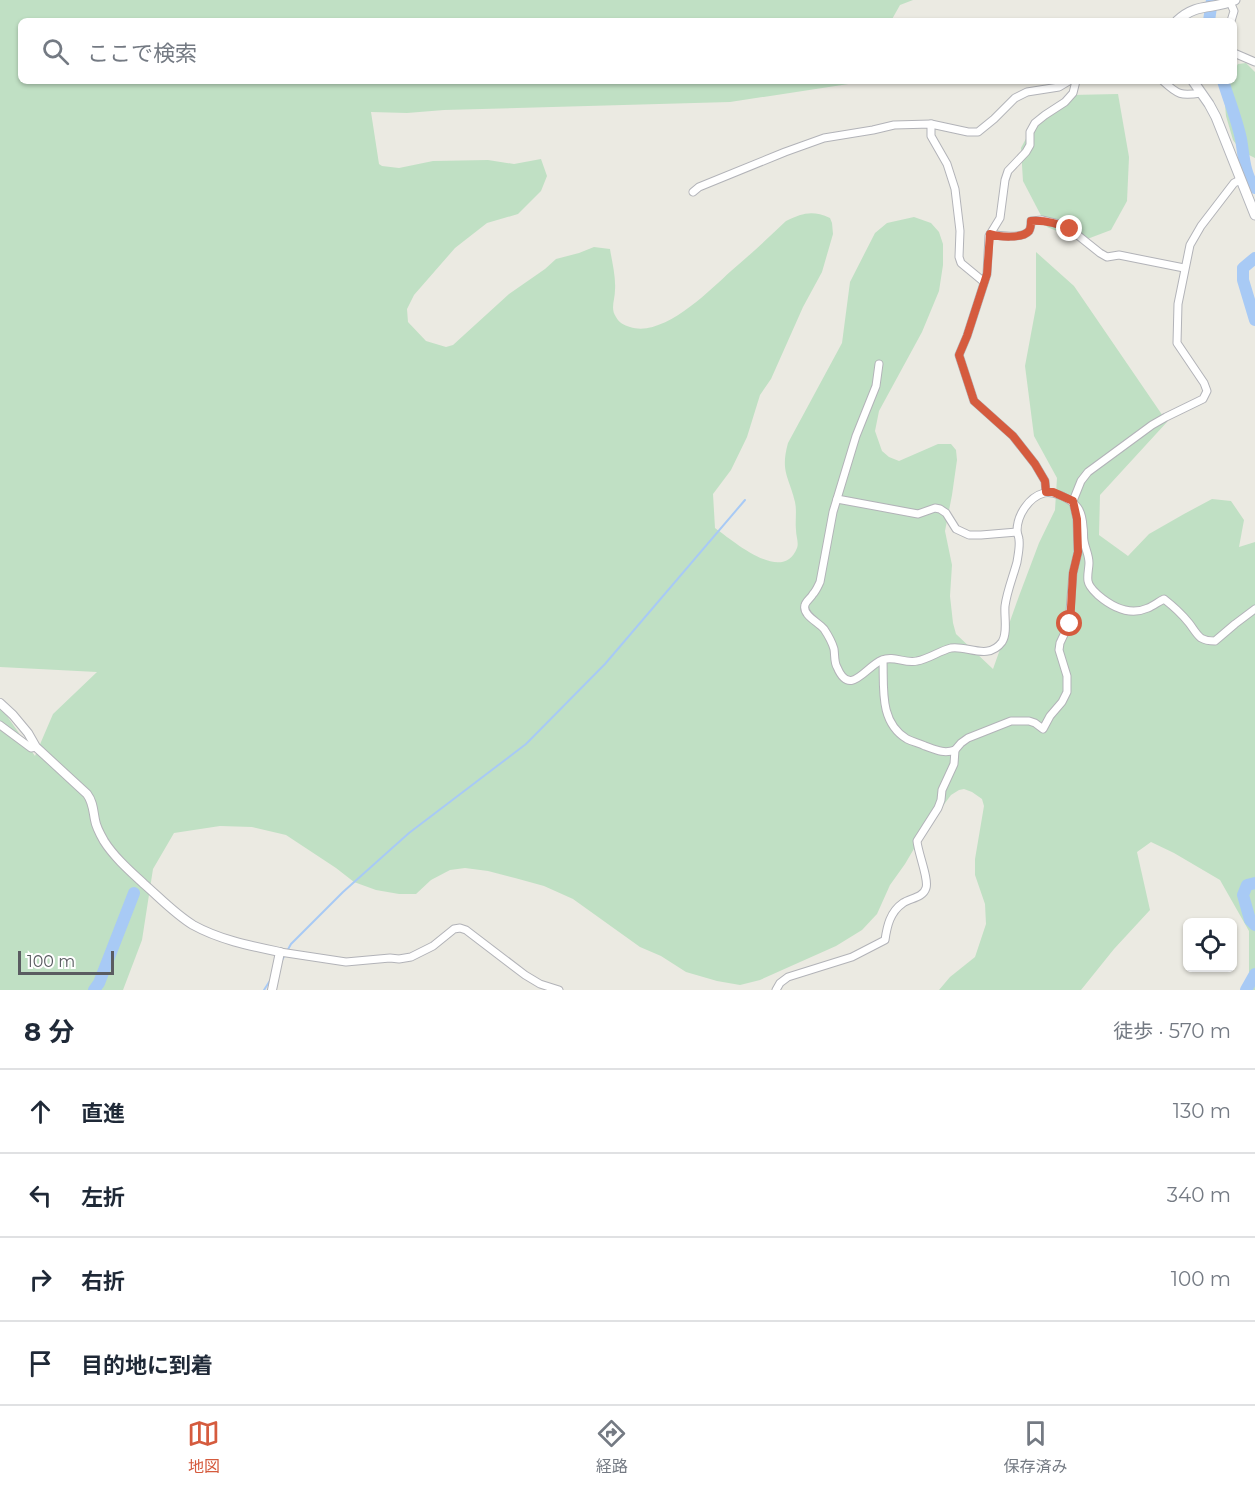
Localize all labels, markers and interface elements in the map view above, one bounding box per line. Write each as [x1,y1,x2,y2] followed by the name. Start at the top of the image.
[18,18,1237,84] search box
[39,35,72,68] icon: search
[87,40,197,67] text: ここで検索
[1056,215,1082,241] route end
[1056,610,1082,636] route start
[1183,918,1237,972] map controls
[1183,918,1237,972] button: locate
[18,948,114,976] scale bar
[27,952,75,971] text: 100 m
[24,1016,75,1048] text: 8 分
[1113,1019,1231,1043] text: 徒歩 · 570 m
[24,1095,57,1128] icon: ahead
[1173,1099,1231,1123] text: 130 m
[81,1100,125,1127] text: 直進
[24,1179,57,1212] icon: left
[1167,1183,1231,1207] text: 340 m
[81,1184,125,1211] text: 左折
[24,1263,57,1296] icon: right
[1171,1267,1231,1291] text: 100 m
[81,1268,125,1295] text: 右折
[24,1347,57,1380] icon: arrive
[81,1352,213,1379] text: 目的地に到着
[187,1417,220,1477] tab: 地図
[595,1417,628,1477] tab: 経路
[1003,1417,1067,1477] tab: 保存済み

